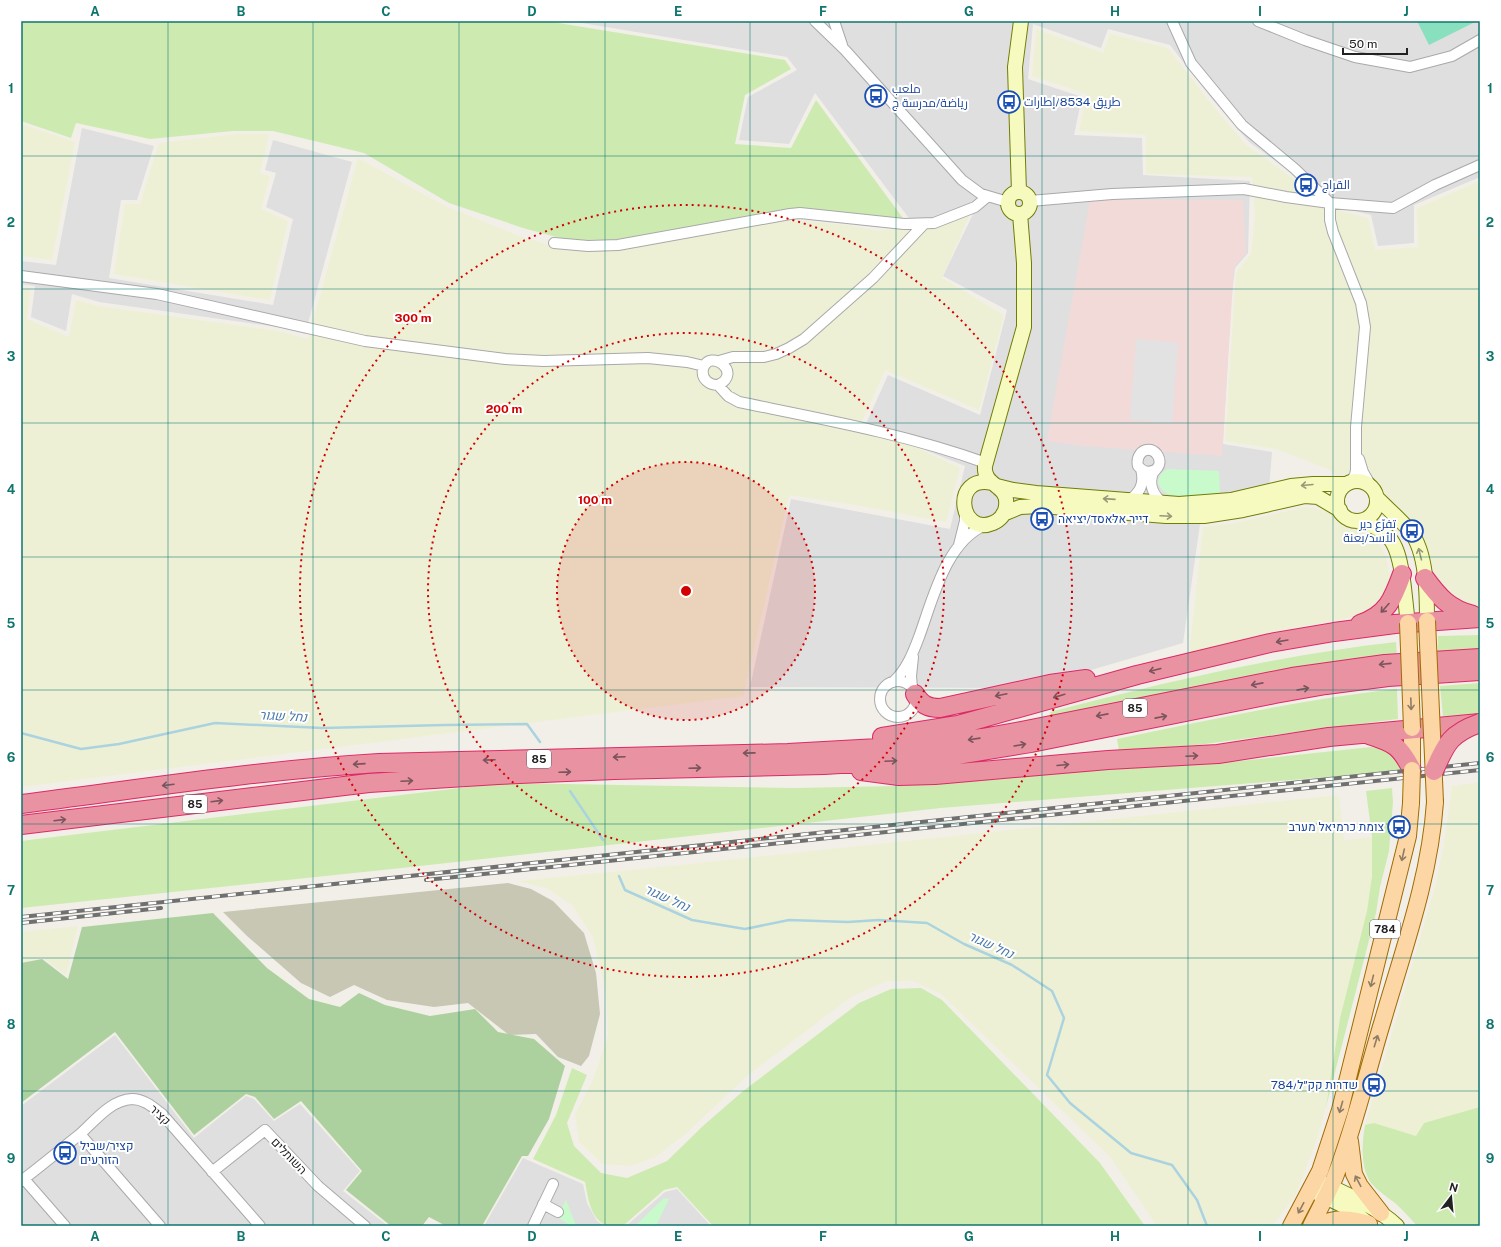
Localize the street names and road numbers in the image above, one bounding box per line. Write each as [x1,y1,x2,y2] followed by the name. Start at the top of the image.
[1123,699,1147,717] road number: 85
[527,750,551,768] road number: 85
[183,795,207,813] road number: 85
[1370,920,1400,938] road number: 784
[147,1102,173,1128] street label: קציר
[268,1135,310,1177] street label: השותלים

